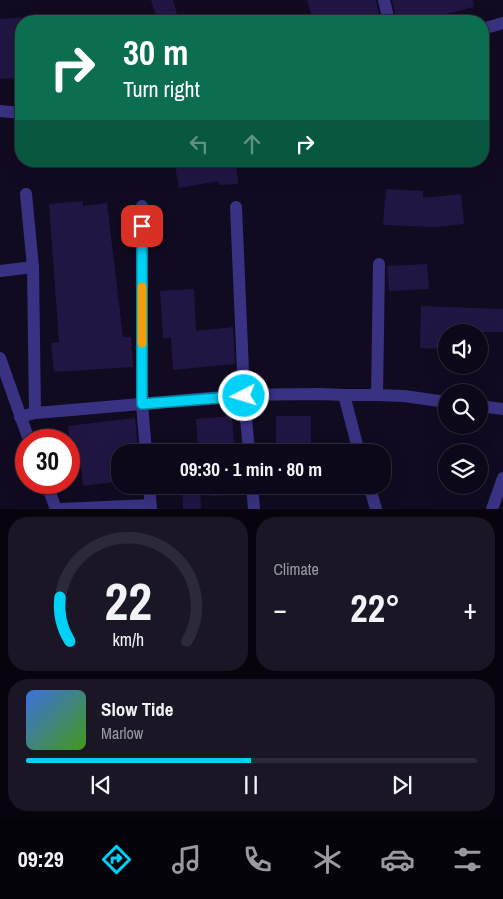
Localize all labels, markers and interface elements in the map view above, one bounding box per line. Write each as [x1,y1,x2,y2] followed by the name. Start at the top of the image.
[123,29,188,76] text: 30 m
[40,35,105,100] icon: right
[123,74,200,104] text: Turn right
[185,130,213,158] icon: left
[238,130,266,158] icon: ahead
[291,130,319,158] icon: right
[121,205,163,247] pin
[128,212,156,240] icon: arrive
[438,324,488,494] map controls
[438,324,488,374] button: sound
[217,369,269,421] position arrow
[438,384,488,434] button: search
[15,429,80,494] speed limit sign: 30
[438,444,488,494] button: layers
[180,456,322,482] text: 09:30 · 1 min · 80 m
[274,558,319,580] text: Climate
[104,566,151,636] text: 22
[350,583,400,634] text: 22°
[274,590,287,628] text: −
[464,590,477,628] text: +
[112,628,144,652] text: km/h
[101,696,173,722] text: Slow Tide
[101,722,143,744] text: Marlow
[87,771,115,799] icon: previous
[237,771,265,799] icon: pause
[388,771,416,799] icon: next
[99,842,134,877] icon: directions
[169,842,204,877] icon: music
[240,842,275,877] icon: phone
[310,842,345,877] icon: climate
[380,842,415,877] icon: car
[450,842,485,877] icon: filters
[18,844,64,874] text: 09:29

